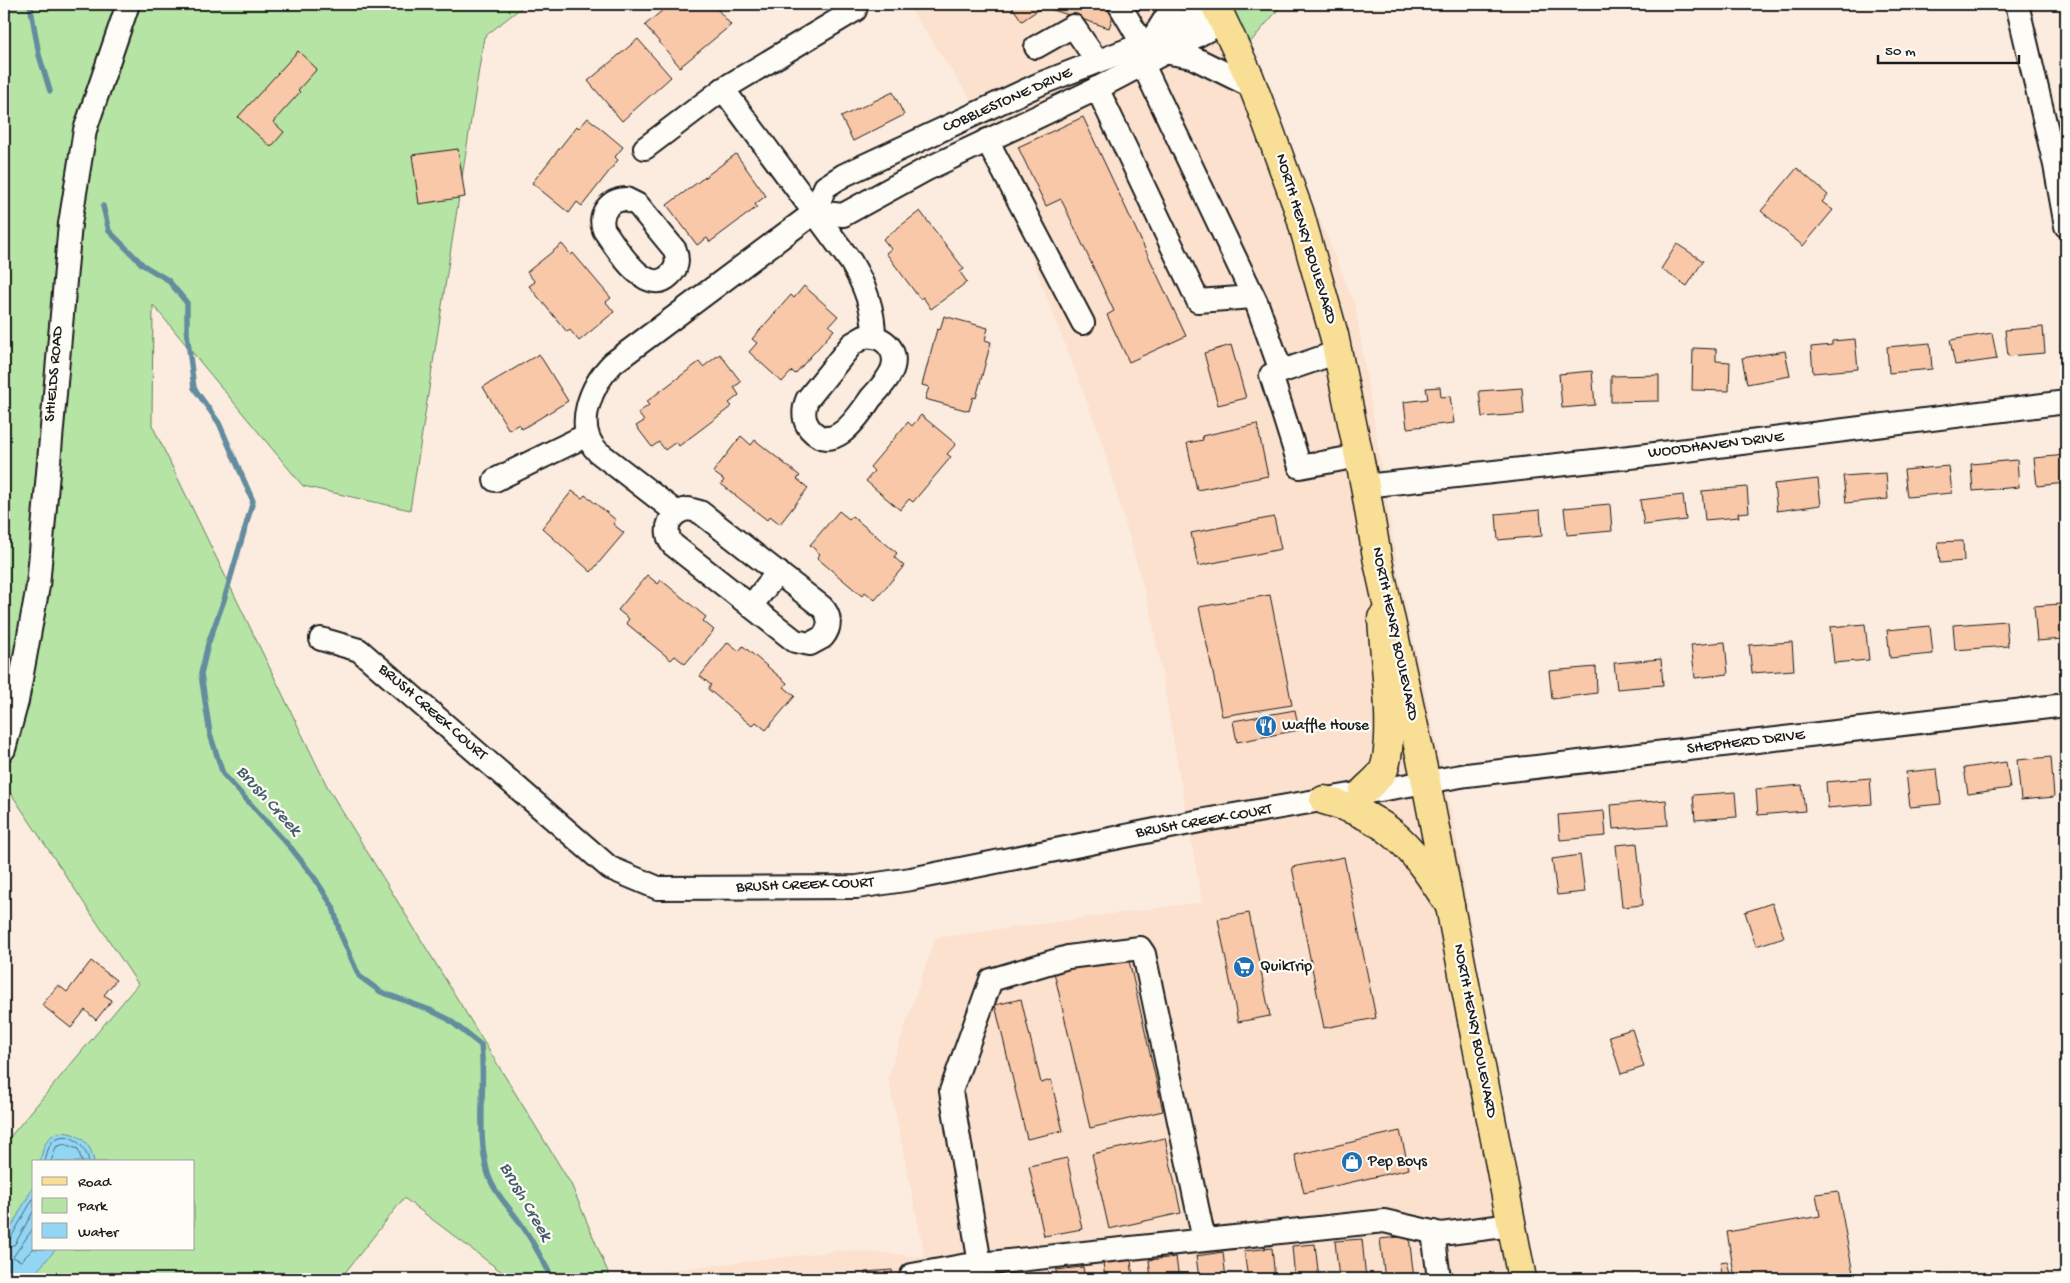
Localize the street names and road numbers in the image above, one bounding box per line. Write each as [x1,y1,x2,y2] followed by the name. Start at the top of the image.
[940,64,1076,138] street label: COBBLESTONE DRIVE
[1270,152,1340,327] street label: NORTH HENRY BOULEVARD
[41,325,69,423] street label: SHIELDS ROAD
[1647,428,1786,464] street label: WOODHAVEN DRIVE
[1366,546,1422,723] street label: NORTH HENRY BOULEVARD
[373,660,491,766] street label: BRUSH CREEK COURT
[1686,726,1807,760] street label: SHEPHERD DRIVE
[1134,801,1274,843] street label: BRUSH CREEK COURT
[735,874,875,898] street label: BRUSH CREEK COURT
[1448,942,1500,1120] street label: NORTH HENRY BOULEVARD

